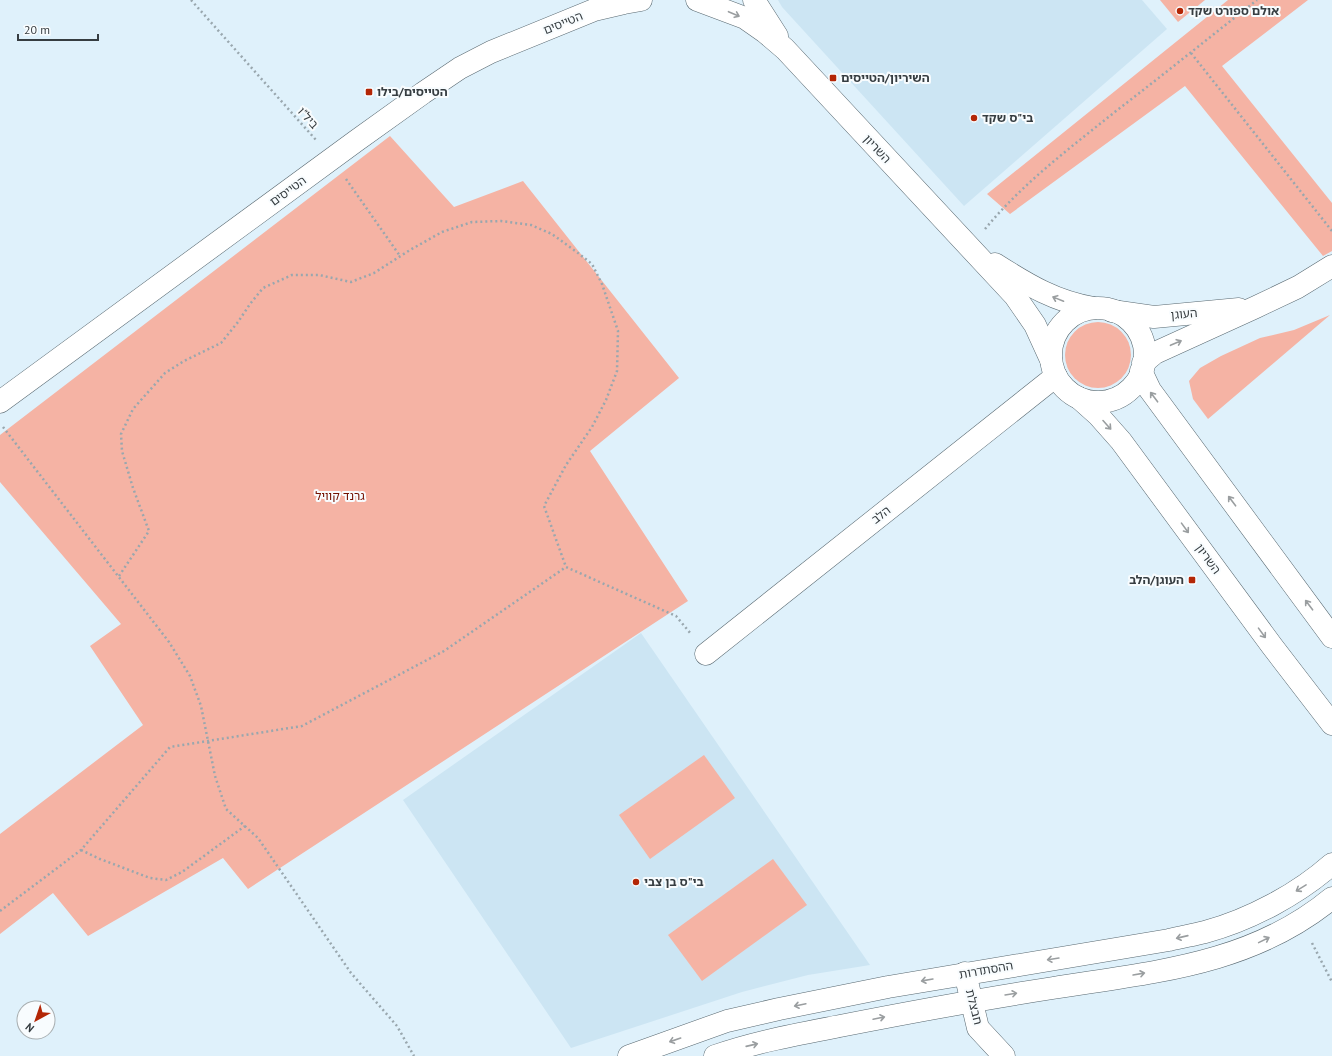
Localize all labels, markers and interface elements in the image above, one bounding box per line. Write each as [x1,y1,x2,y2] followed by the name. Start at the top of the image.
[1188,3,1279,18] place label: אולם ספורט שקד
[1175,6,1185,16] marker: אולם ספורט שקד
[541,8,585,37] street label: הטייסים
[727,10,739,18] one-way arrow
[18,16,98,42] scale bar
[24,22,50,37] text: 20 m
[841,70,930,85] place label: השיריון/הטייסים
[828,73,838,83] marker: השיריון/הטייסים
[377,84,448,99] place label: הטייסים/בילו
[364,87,374,97] marker: הטייסים/בילו
[295,104,322,132] street label: ביל"ו
[982,110,1033,125] place label: בי"ס שקד
[969,113,979,123] marker: בי"ס שקד
[860,131,894,166] street label: השריון
[267,172,309,209] street label: הטייסים
[1053,294,1065,302] one-way arrow
[1170,305,1198,322] street label: העוגן
[1170,338,1182,346] one-way arrow
[1150,391,1159,402] one-way arrow
[1102,420,1111,430] one-way arrow
[315,488,365,503] park label: גרנד קוויל
[1228,496,1236,507] one-way arrow
[868,502,893,527] street label: הלב
[1181,523,1189,534] one-way arrow
[1192,541,1224,577] street label: השריון
[1129,572,1184,587] place label: העוגן/הלב
[1187,575,1197,585] marker: העוגן/הלב
[1305,600,1313,611] one-way arrow
[1258,627,1267,638] one-way arrow
[644,874,704,889] place label: בי"ס בן צבי
[631,877,641,887] marker: בי"ס בן צבי
[1296,884,1307,892] one-way arrow
[1175,934,1188,941] one-way arrow
[1258,936,1270,943] one-way arrow
[1047,955,1060,963] one-way arrow
[958,957,1014,982] street label: ההסתדרות
[1132,970,1145,978] one-way arrow
[921,976,934,984] one-way arrow
[963,988,986,1026] street label: חבצלת
[1004,990,1017,998] one-way arrow
[16,1000,56,1040] north arrow
[793,1001,806,1009] one-way arrow
[872,1014,885,1022] one-way arrow
[22,1020,37,1035] text: N
[668,1037,681,1044] one-way arrow
[745,1040,758,1048] one-way arrow

